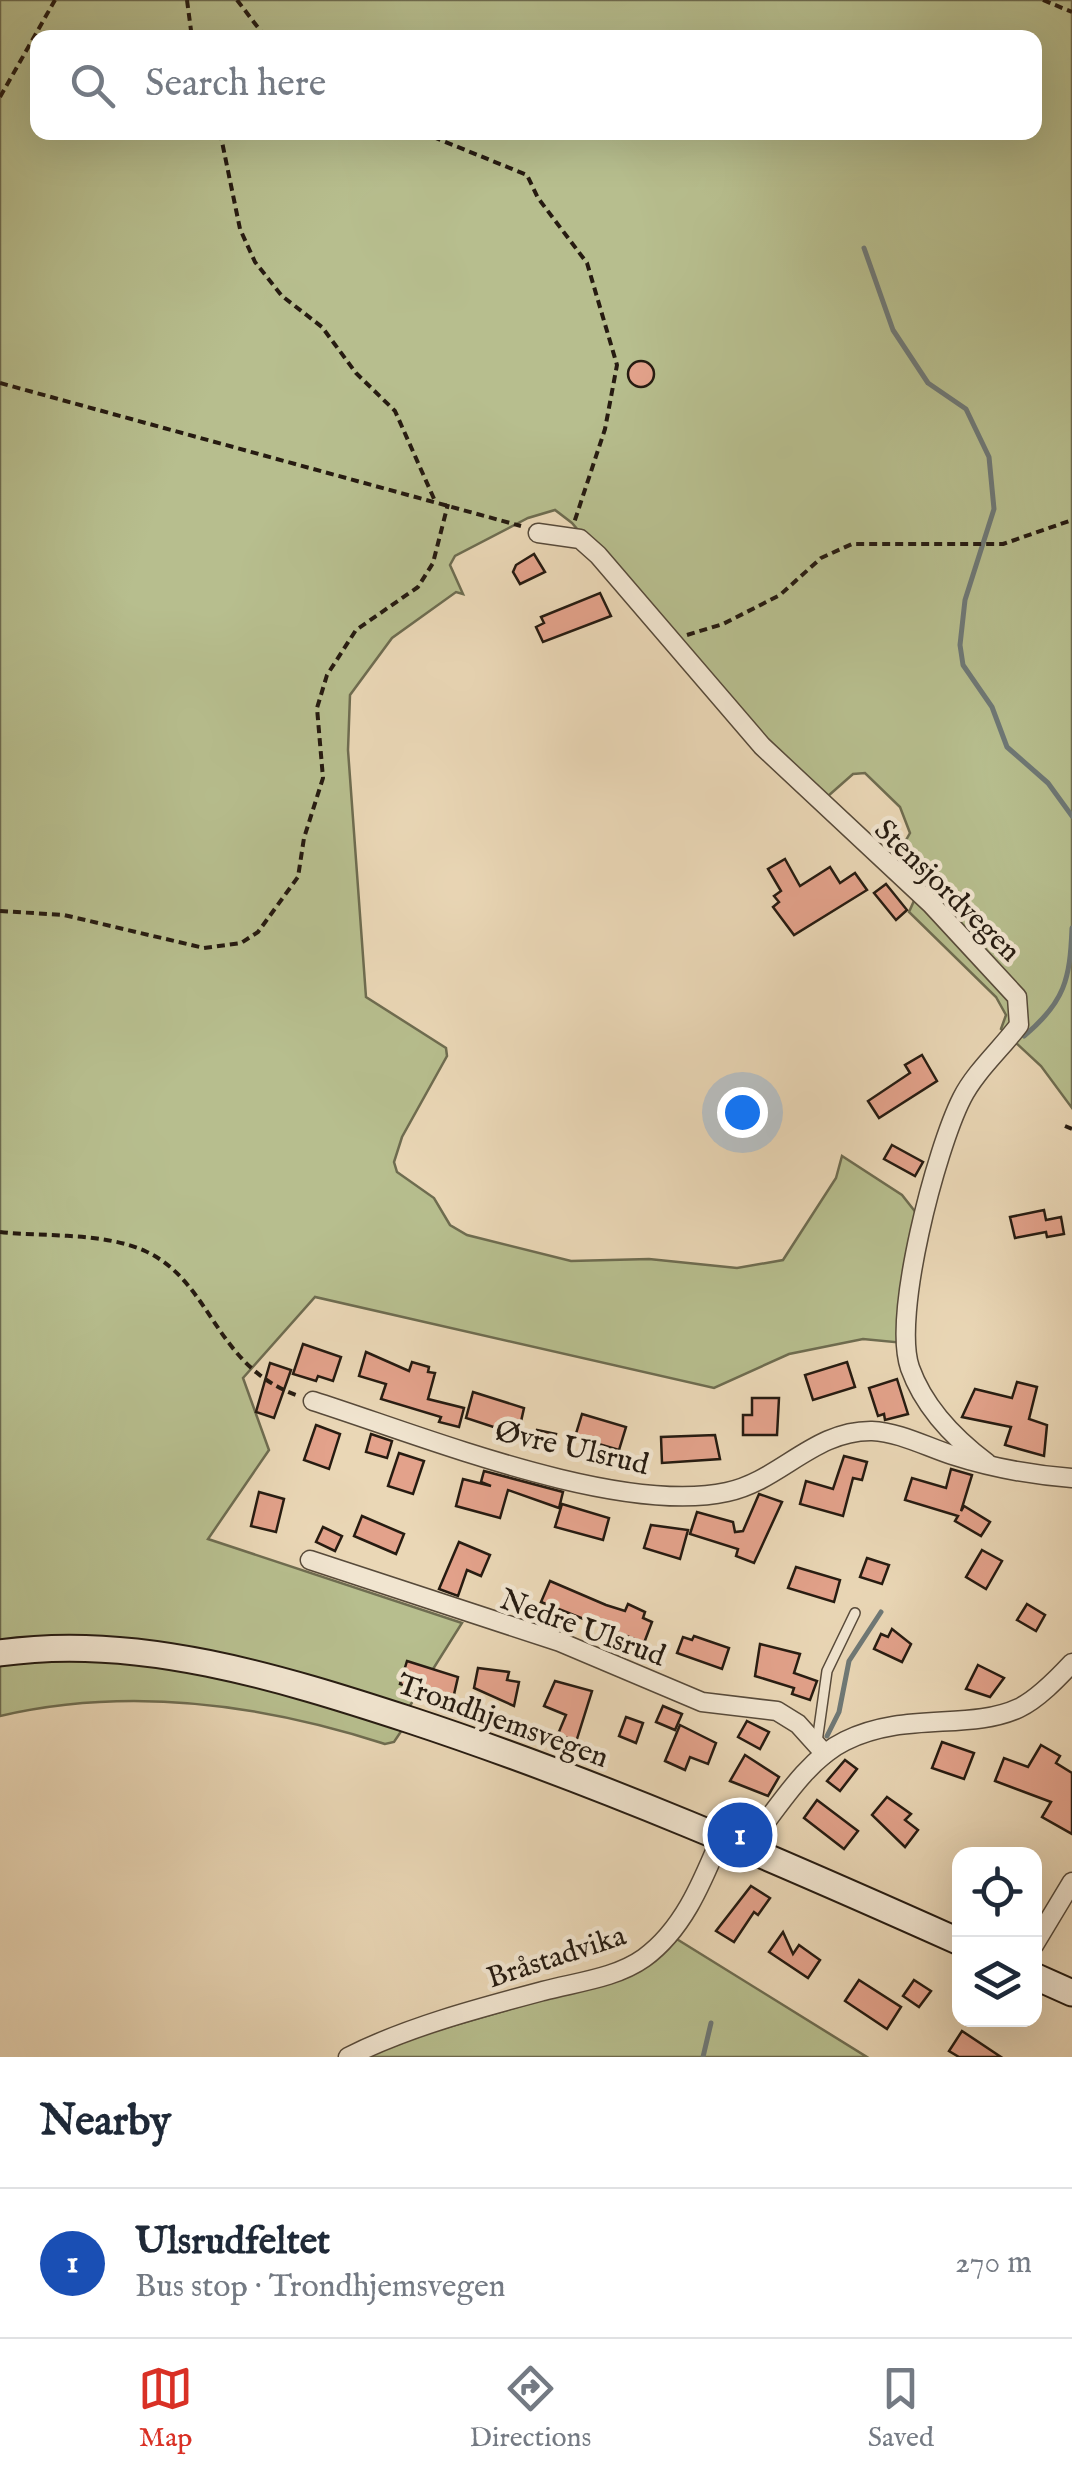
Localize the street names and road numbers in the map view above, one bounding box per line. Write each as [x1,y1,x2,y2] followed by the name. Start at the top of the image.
[865,812,1028,971] street label: Stensjordvegen
[491,1413,653,1485] street label: Øvre Ulsrud
[494,1581,671,1677] street label: Nedre Ulsrud
[391,1666,613,1778] street label: Trondhjemsvegen
[482,1918,631,1998] street label: Bråstadvika

